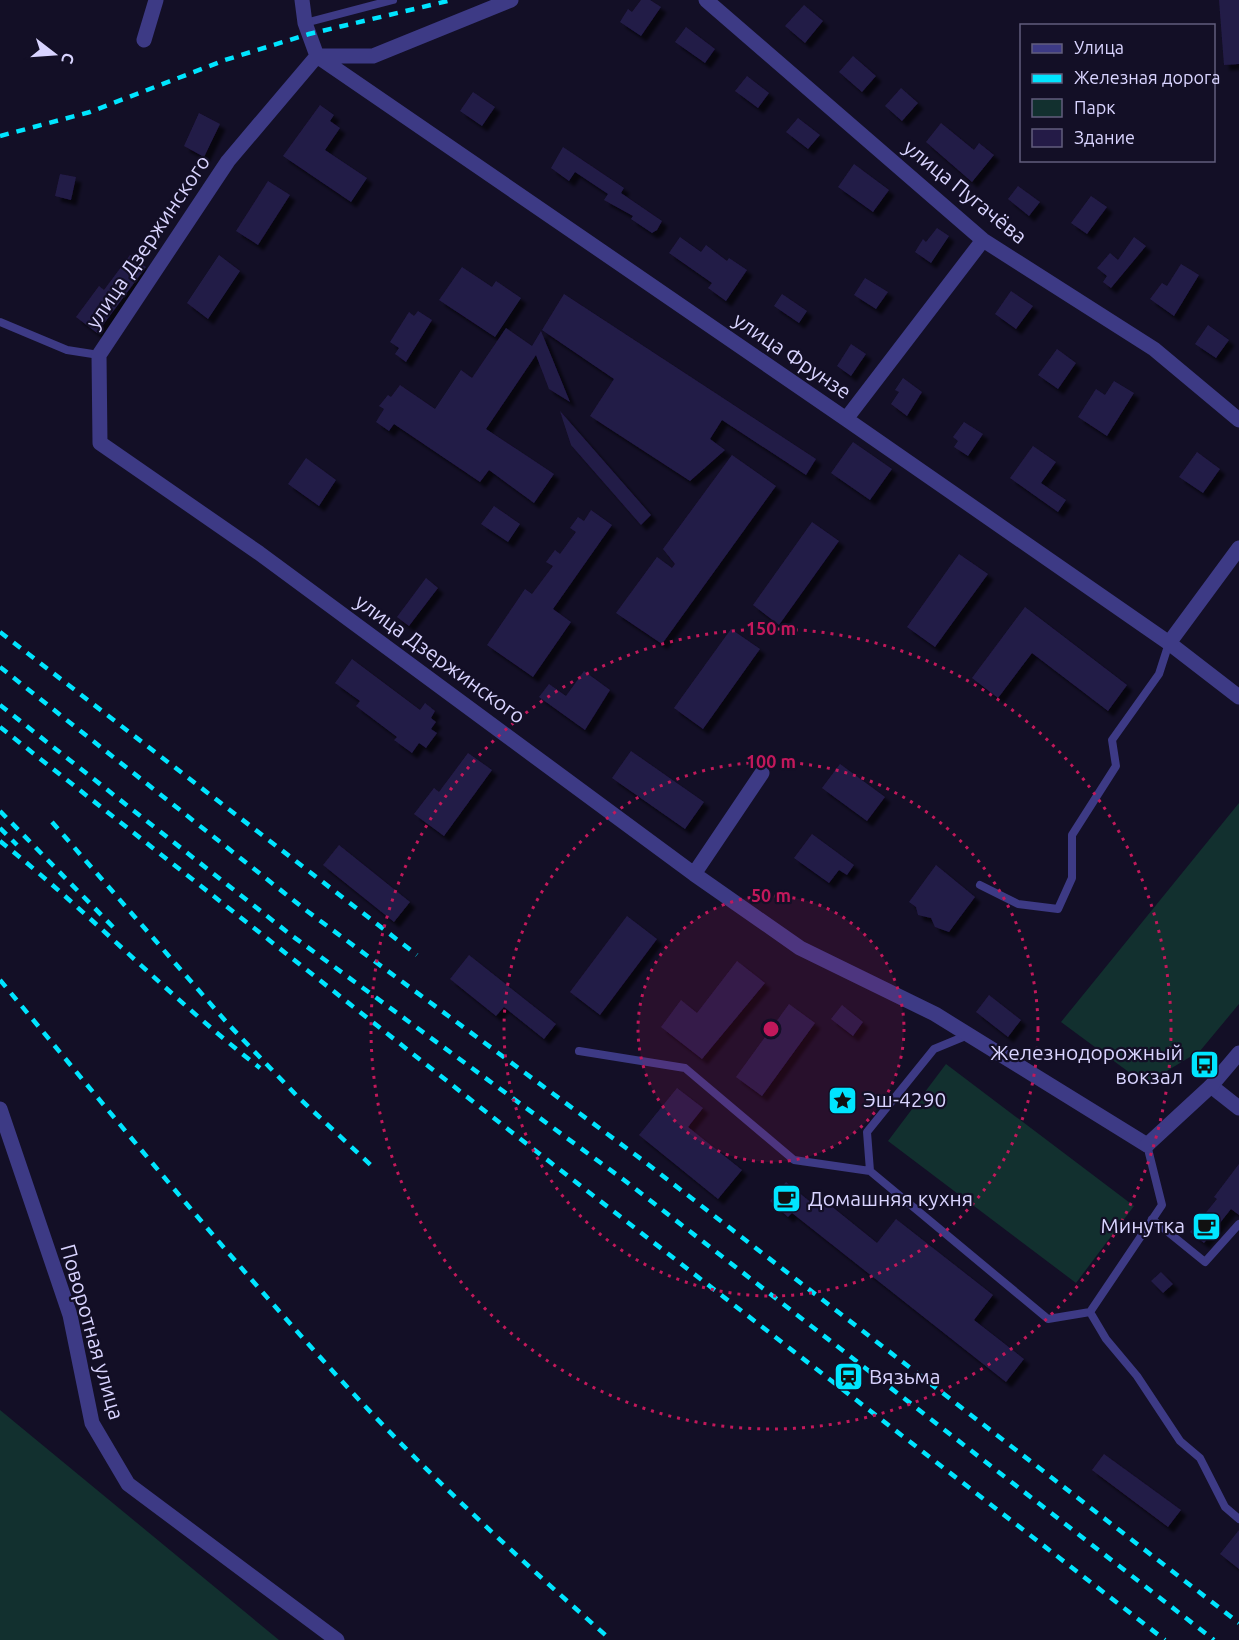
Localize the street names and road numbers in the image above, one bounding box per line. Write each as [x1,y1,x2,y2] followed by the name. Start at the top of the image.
[899,134,1032,248] street label: улица Пугачёва
[80,150,214,333] street label: улица Дзержинского
[729,307,856,403] street label: улица Фрунзе
[351,589,530,728] street label: улица Дзержинского
[56,1241,129,1422] street label: Поворотная улица

